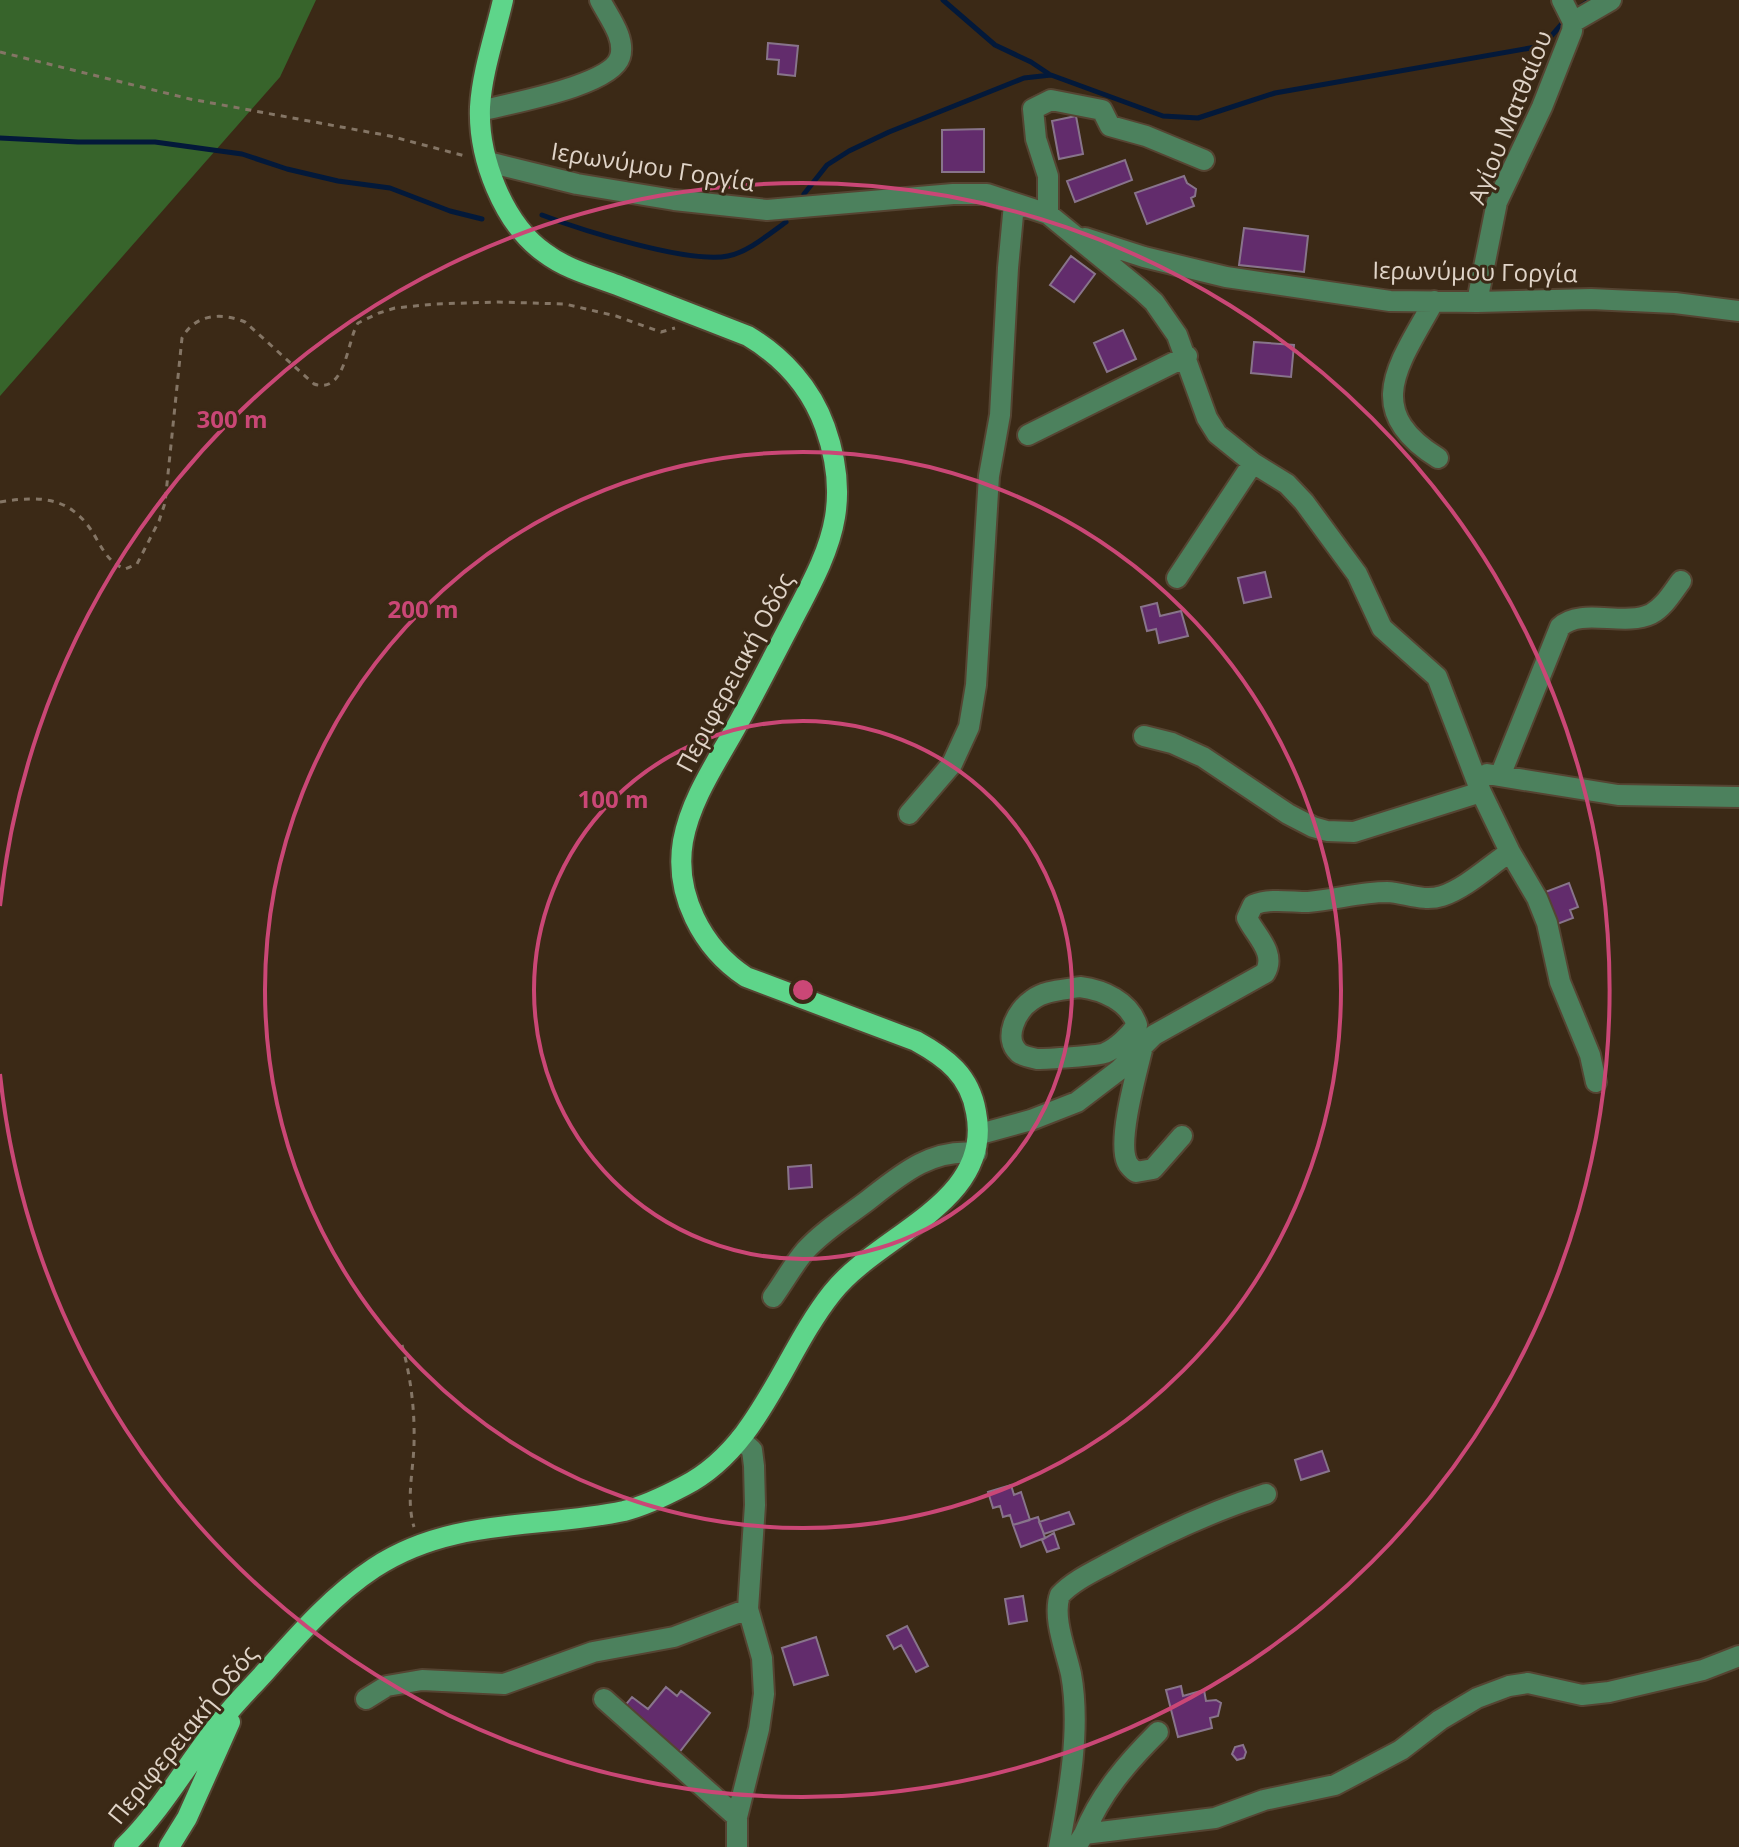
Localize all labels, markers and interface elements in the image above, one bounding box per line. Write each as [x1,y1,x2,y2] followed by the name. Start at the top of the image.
[1459,25,1559,209] street label: Αγίου Ματθαίου
[549,134,757,198] street label: Ιερωνύμου Γοργία
[1372,253,1578,289] street label: Ιερωνύμου Γοργία
[197,402,267,435] text: 300 m
[667,566,801,778] street label: Περιφερειακή Οδός
[388,592,458,625] text: 200 m
[578,782,648,815] text: 100 m
[789,976,817,1004] centre of rings
[99,1638,265,1830] street label: Περιφερειακή Οδός

